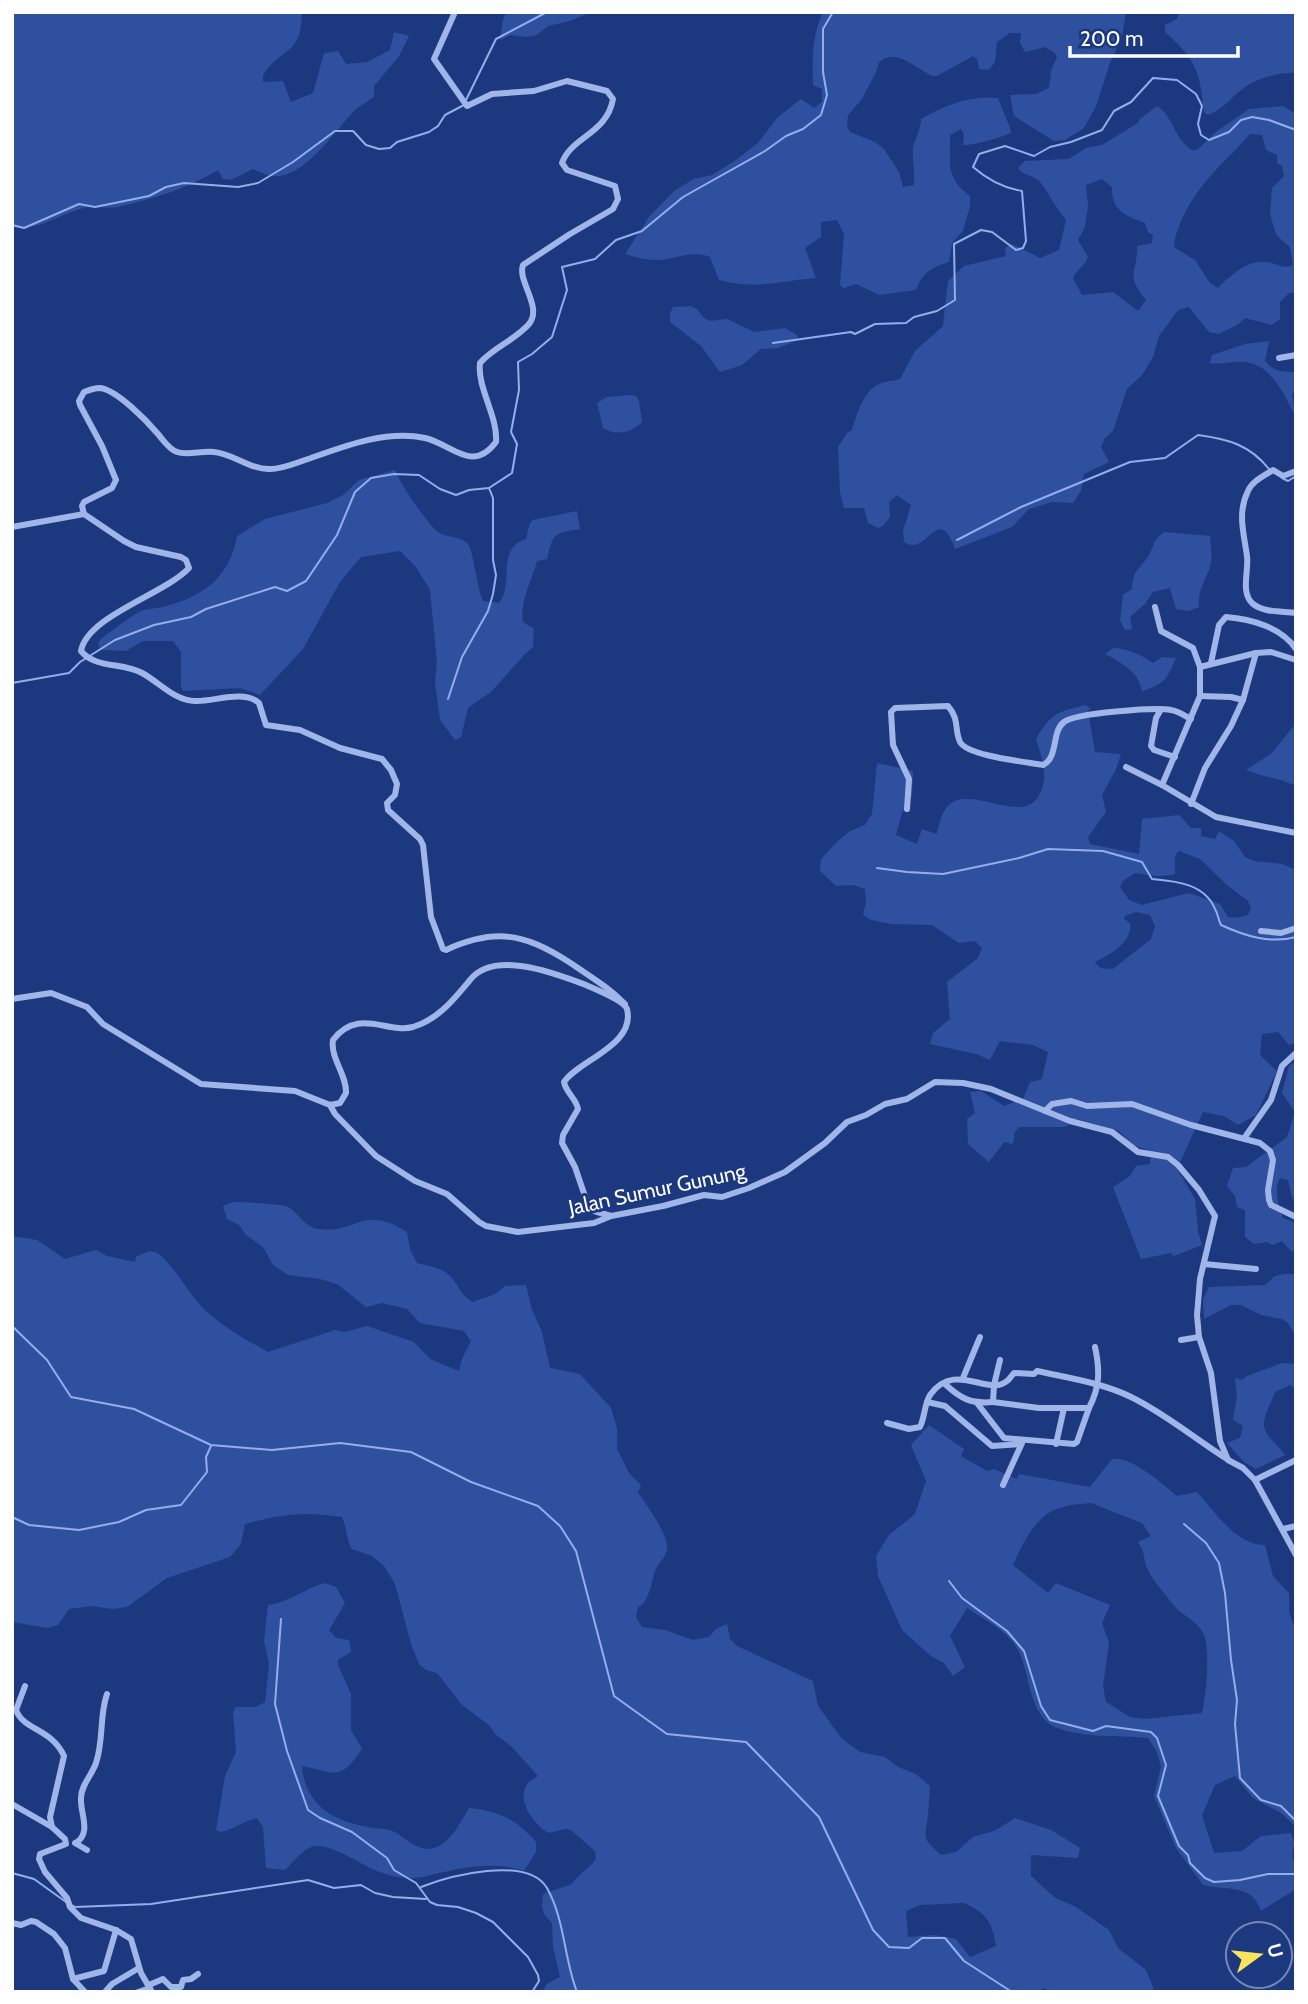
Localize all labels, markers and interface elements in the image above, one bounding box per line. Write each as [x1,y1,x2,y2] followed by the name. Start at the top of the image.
[1070,14,1238,58] scale bar
[1080,26,1143,51] text: 200 m
[565,1158,748,1220] street label: Jalan Sumur Gunung
[1224,1920,1294,1990] north arrow
[1262,1941,1288,1960] text: U

